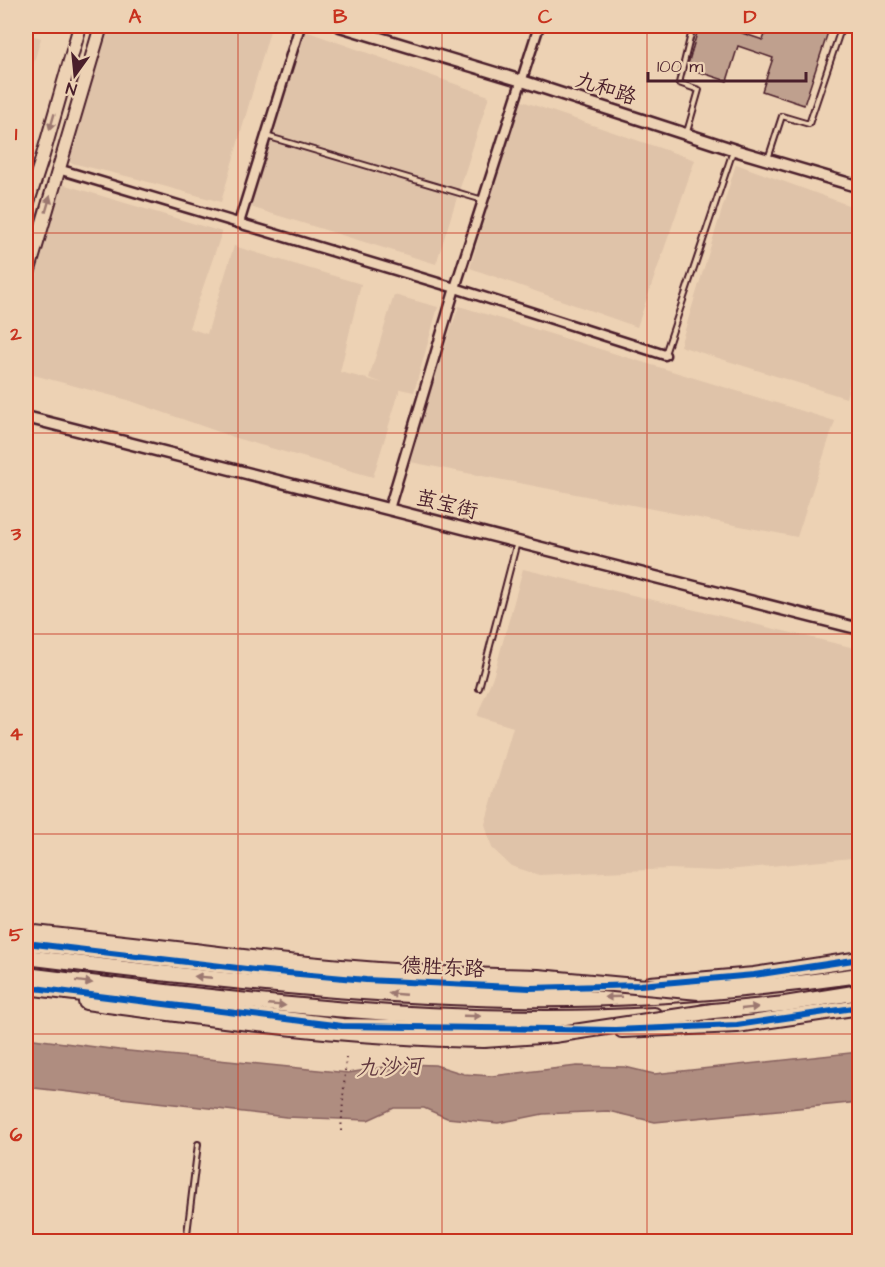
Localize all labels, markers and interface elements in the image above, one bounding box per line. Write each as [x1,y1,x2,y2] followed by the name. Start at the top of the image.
[129,3,142,31] text: A
[333,3,348,31] text: B
[538,3,553,31] text: C
[744,3,757,31] text: D
[45,45,105,105] north arrow
[648,45,806,83] scale bar
[657,54,703,79] text: 100 m
[571,65,640,112] street label: 九和路
[64,77,79,100] text: N
[47,113,56,131] one-way arrow
[15,120,18,148] text: 1
[44,195,53,213] one-way arrow
[9,320,22,348] text: 2
[413,483,481,526] street label: 茧宝街
[10,520,22,548] text: 3
[9,720,23,748] text: 4
[9,921,24,949] text: 5
[400,951,486,984] street label: 德胜东路
[194,972,213,982] one-way arrow
[74,977,93,987] one-way arrow
[388,989,407,999] one-way arrow
[604,992,623,1002] one-way arrow
[268,1000,287,1010] one-way arrow
[741,1003,760,1013] one-way arrow
[462,1012,481,1021] one-way arrow
[356,1051,426,1084] water label: 九沙河
[10,1121,23,1149] text: 6

